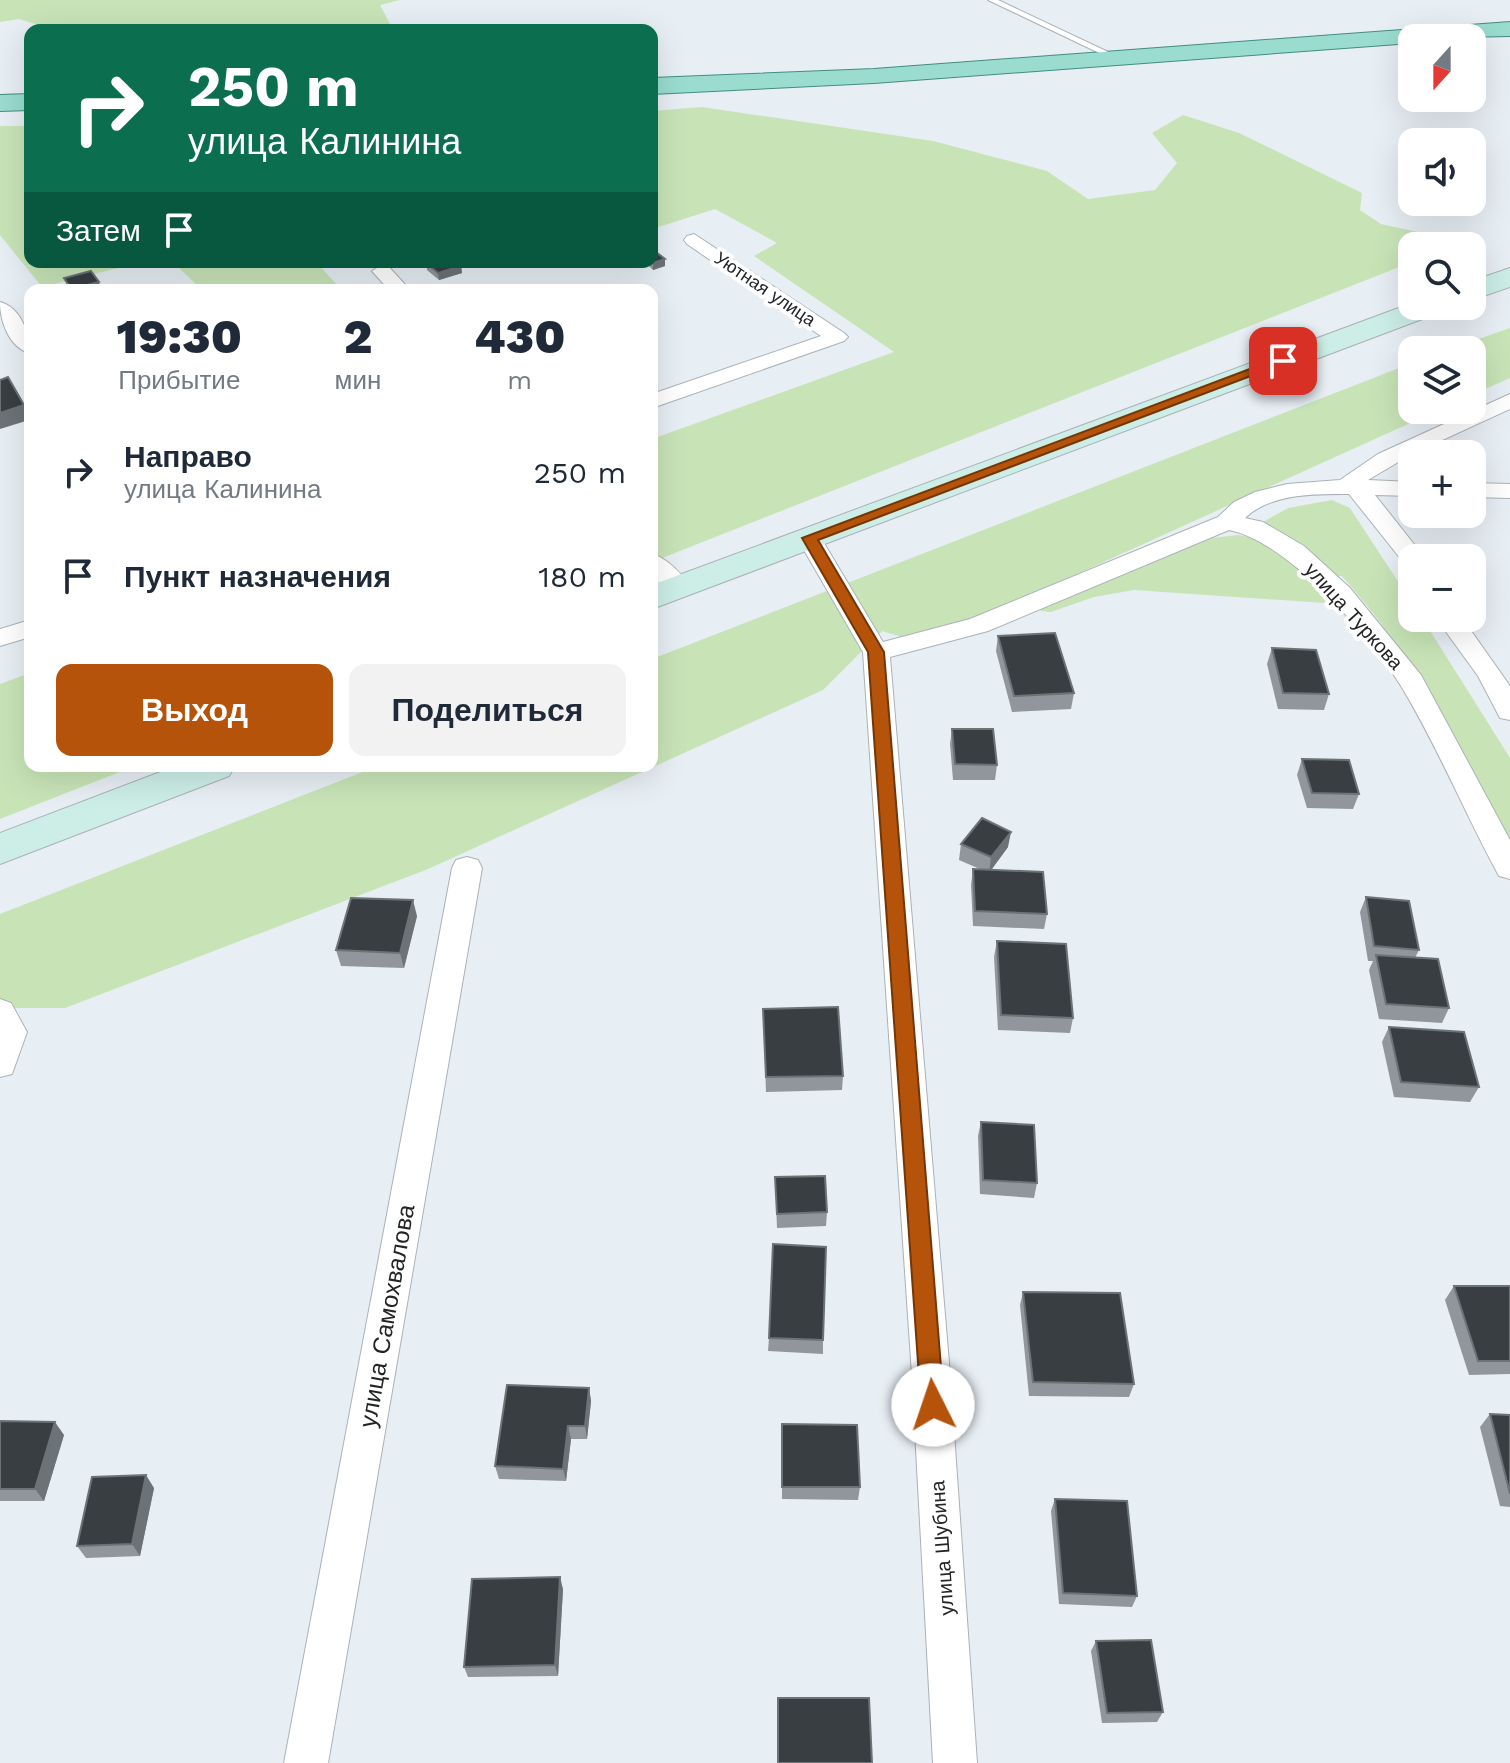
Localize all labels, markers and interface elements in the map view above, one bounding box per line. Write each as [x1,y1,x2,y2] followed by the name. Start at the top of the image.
[1398,24,1486,112] north arrow
[1398,24,1486,632] map controls
[188,54,359,120] text: 250 m
[56,56,160,160] icon: right
[188,121,461,163] text: улица Калинина
[1398,128,1486,216] button: sound
[157,208,201,252] icon: arrive
[56,213,141,248] text: Затем
[1398,232,1486,320] button: search
[711,247,821,331] street label: Уютная улица
[117,308,242,365] text: 19:30
[344,308,372,365] text: 2
[474,308,565,365] text: 430
[1249,327,1317,395] pin
[1398,336,1486,424] button: layers
[1261,339,1305,383] icon: arrive
[118,365,240,395] text: Прибытие
[335,365,381,395] text: мин
[507,365,532,395] text: m
[124,439,252,474] text: Направо
[1398,440,1486,528] button: +
[56,450,100,494] icon: right
[534,455,626,490] text: 250 m
[124,474,321,504] text: улица Калинина
[1398,544,1486,632] button: −
[56,554,100,598] icon: arrive
[1300,558,1409,675] street label: улица Туркова
[124,559,391,594] text: Пункт назначения
[538,559,626,594] text: 180 m
[56,664,333,756] button: Выход
[349,664,626,756] button: Поделиться
[354,1202,421,1430] street label: улица Самохвалова
[891,1363,975,1447] position arrow
[925,1479,959,1616] street label: улица Шубина

